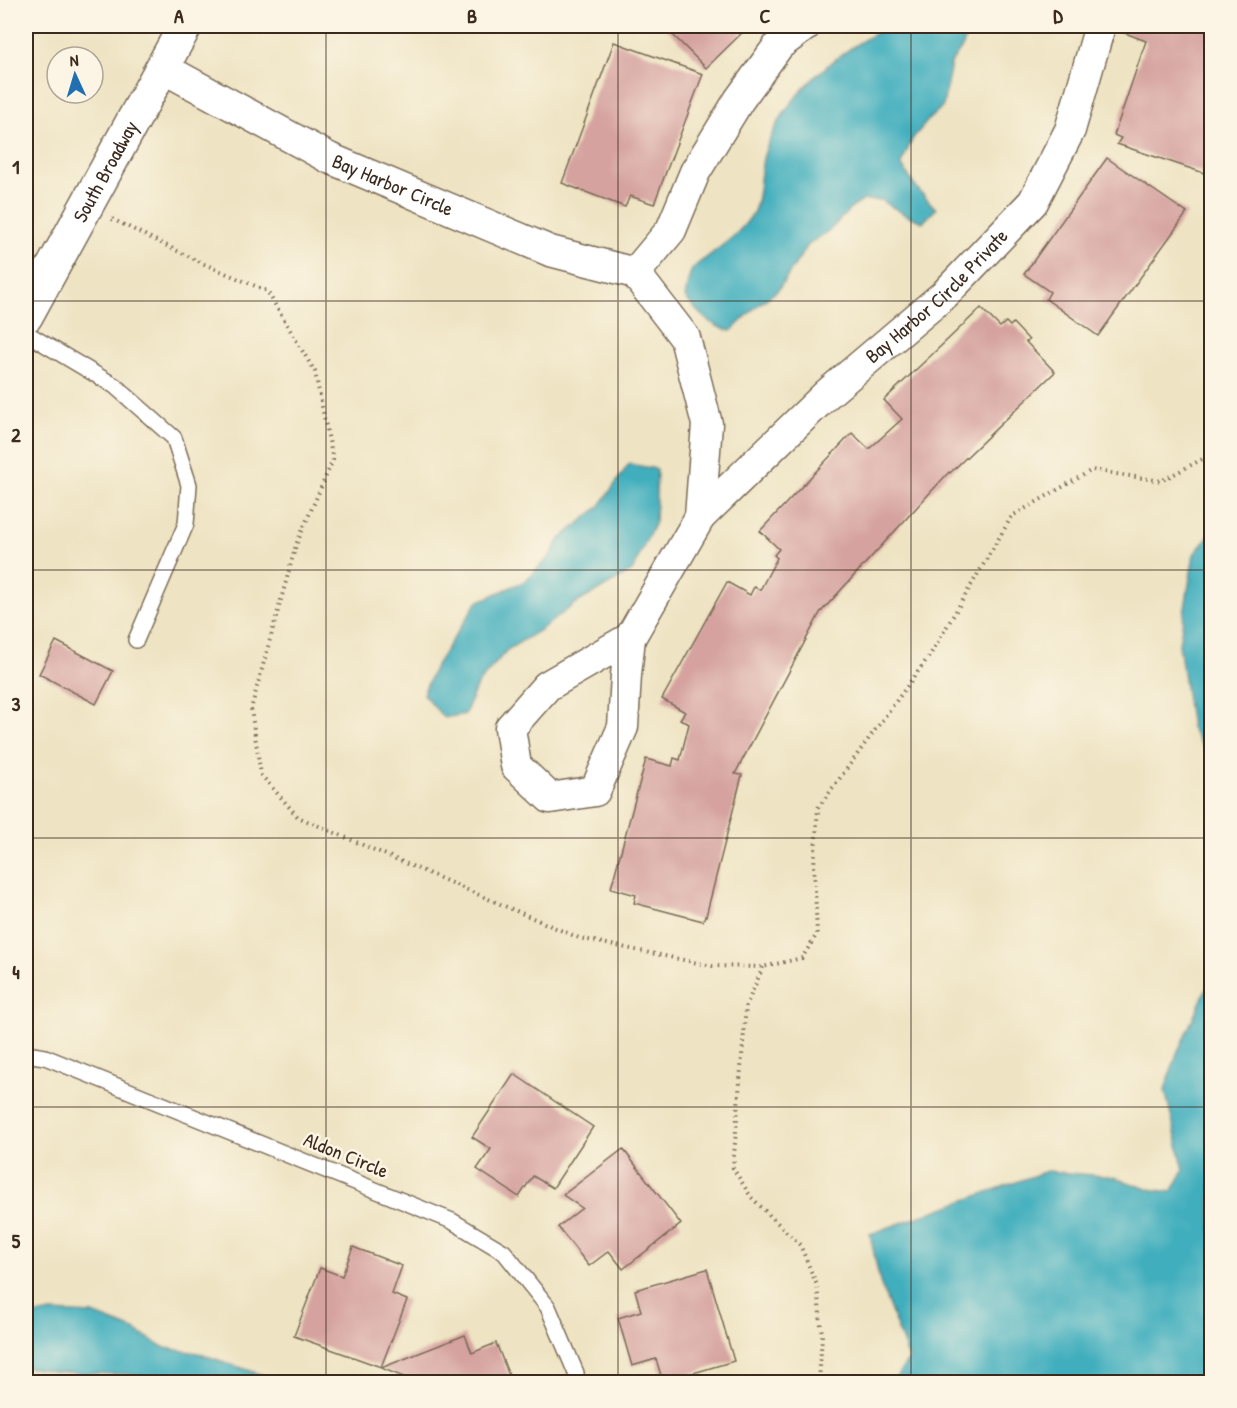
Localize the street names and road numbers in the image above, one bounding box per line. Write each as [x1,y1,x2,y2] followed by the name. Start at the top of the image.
[66,115,144,227] street label: South Broadway
[328,147,458,222] street label: Bay Harbor Circle
[859,223,1013,369] street label: Bay Harbor Circle Private
[300,1125,392,1184] street label: Aldon Circle

